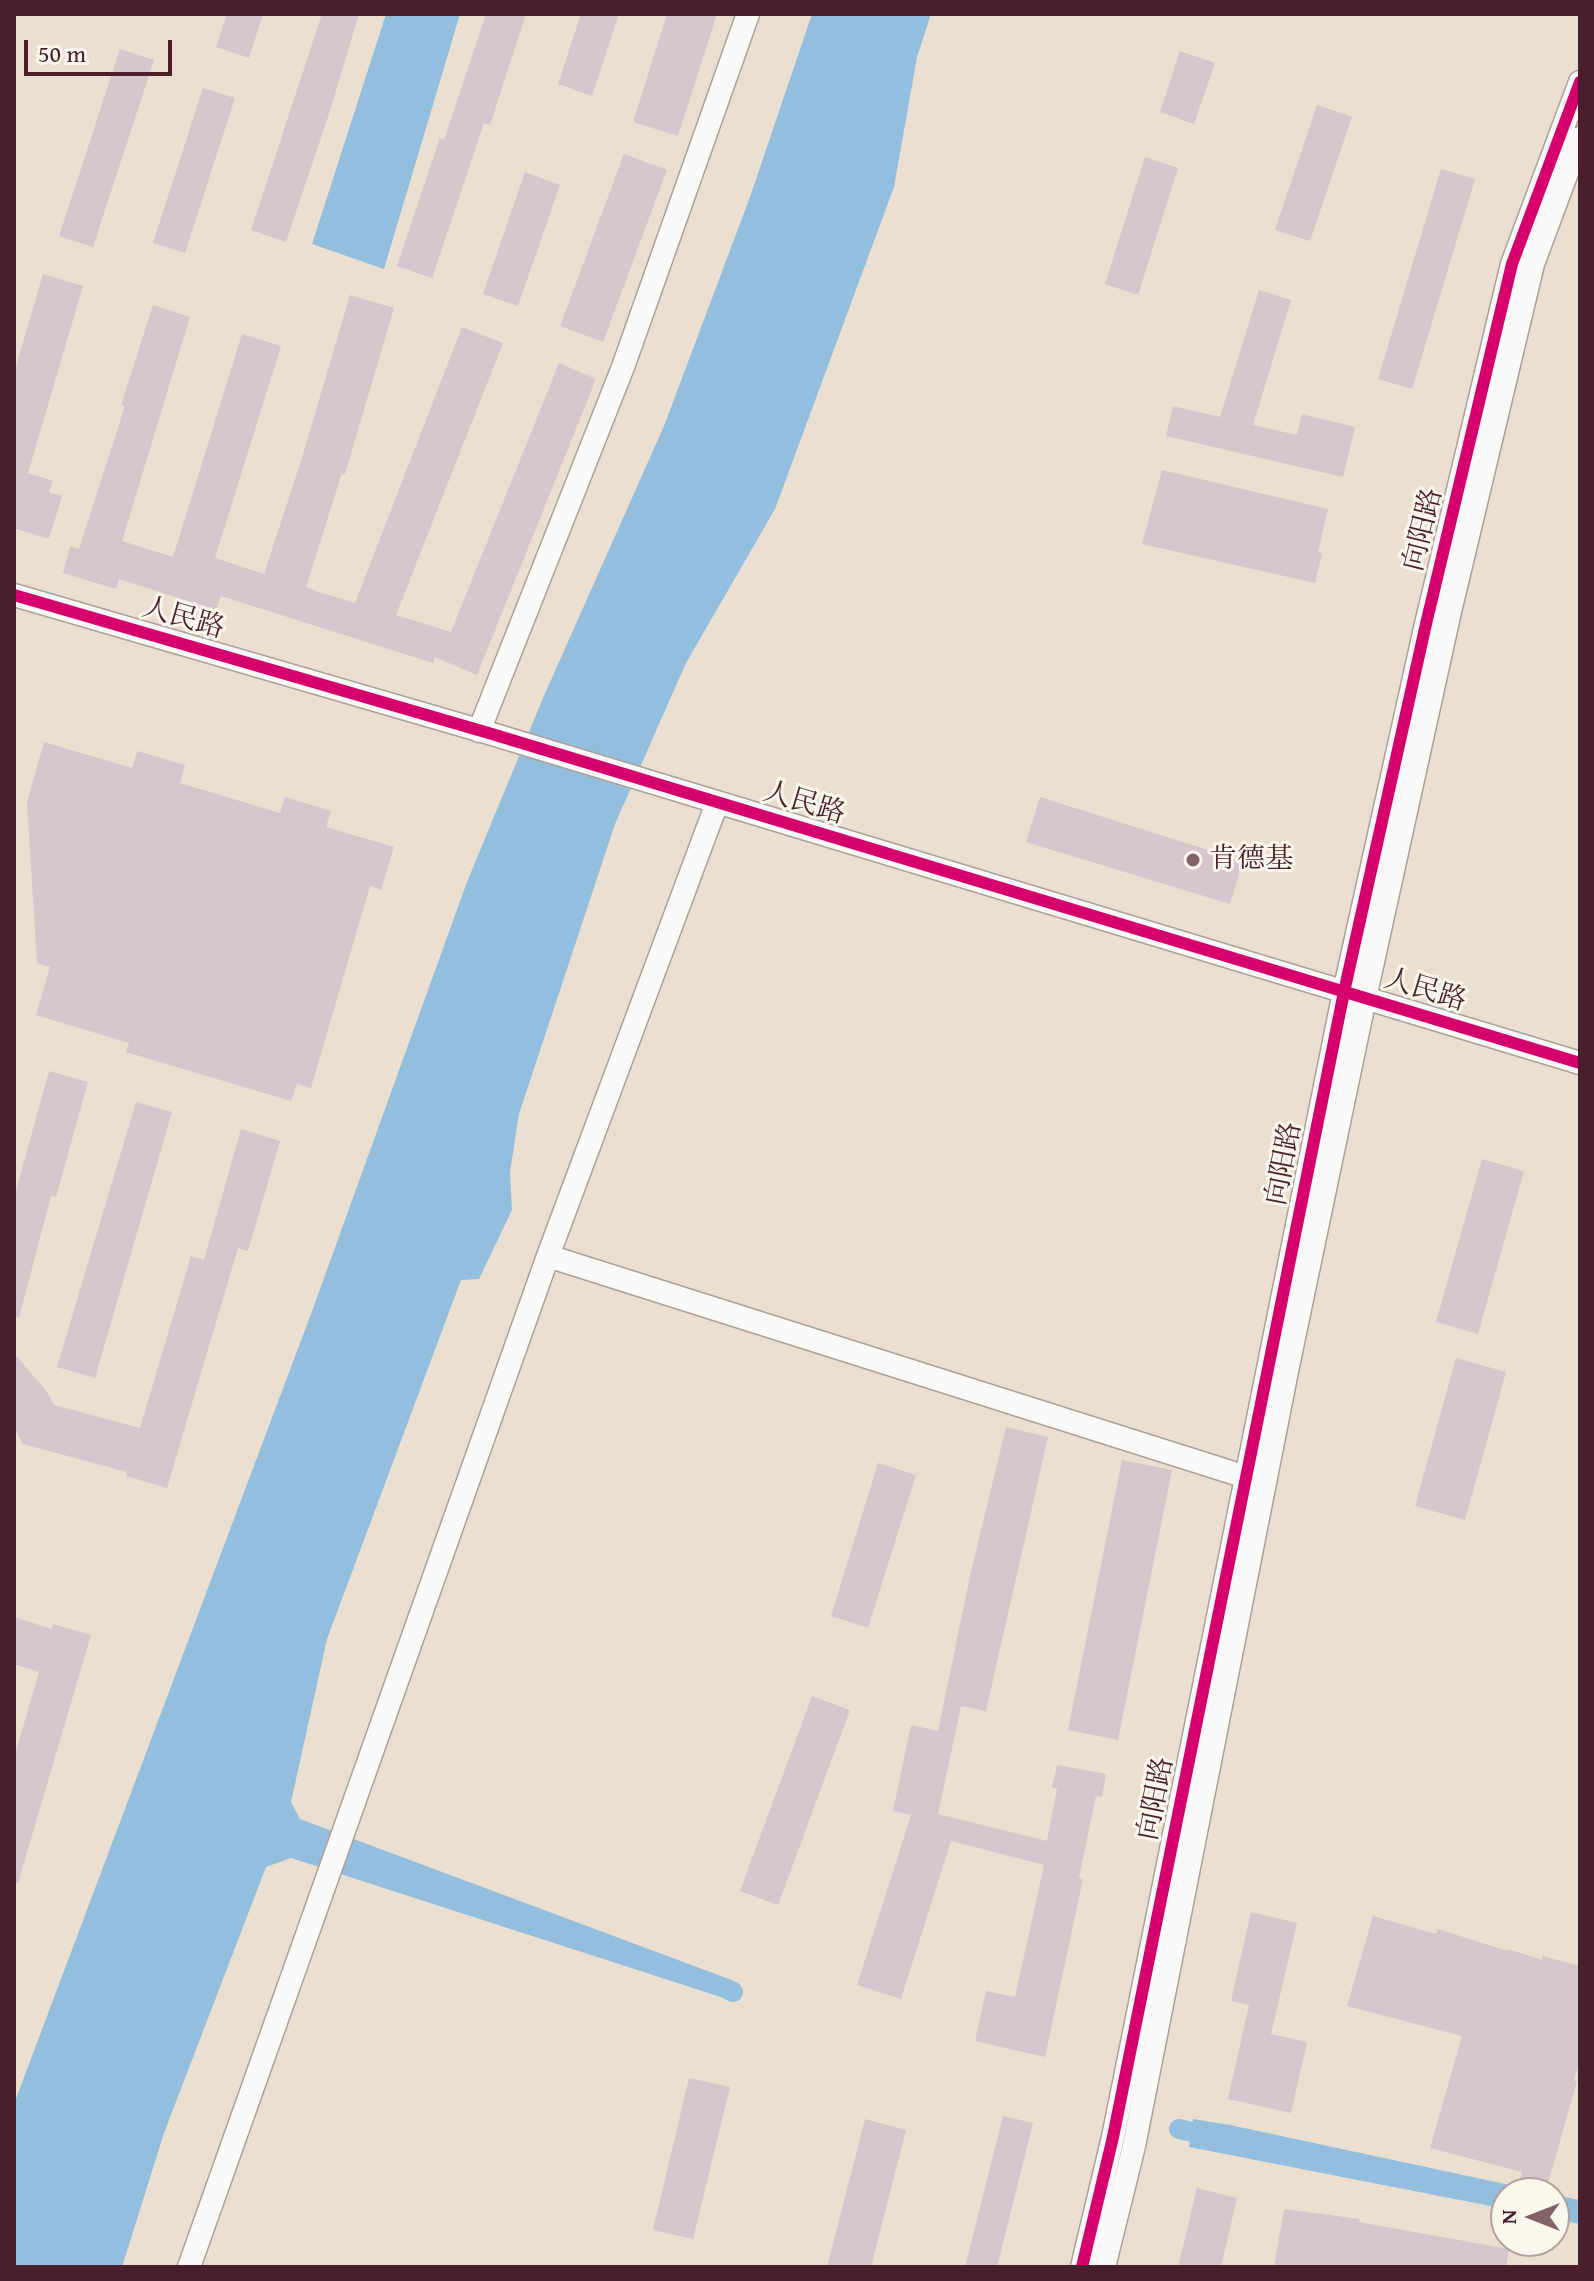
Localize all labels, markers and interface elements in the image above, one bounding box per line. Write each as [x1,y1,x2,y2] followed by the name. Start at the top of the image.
[28,24,176,74] scale bar
[38,36,86,71] text: 50 m
[1398,485,1450,575] street label: 向阳路
[138,591,228,647] street label: 人民路
[759,776,849,832] street label: 人民路
[1209,843,1293,877] place label: 肯德基
[1184,851,1202,869] marker: 肯德基
[1380,963,1470,1019] street label: 人民路
[1260,1120,1310,1208] street label: 向阳路
[1132,1755,1182,1843] street label: 向阳路
[1490,2177,1570,2257] north arrow
[1492,2210,1524,2224] text: N

